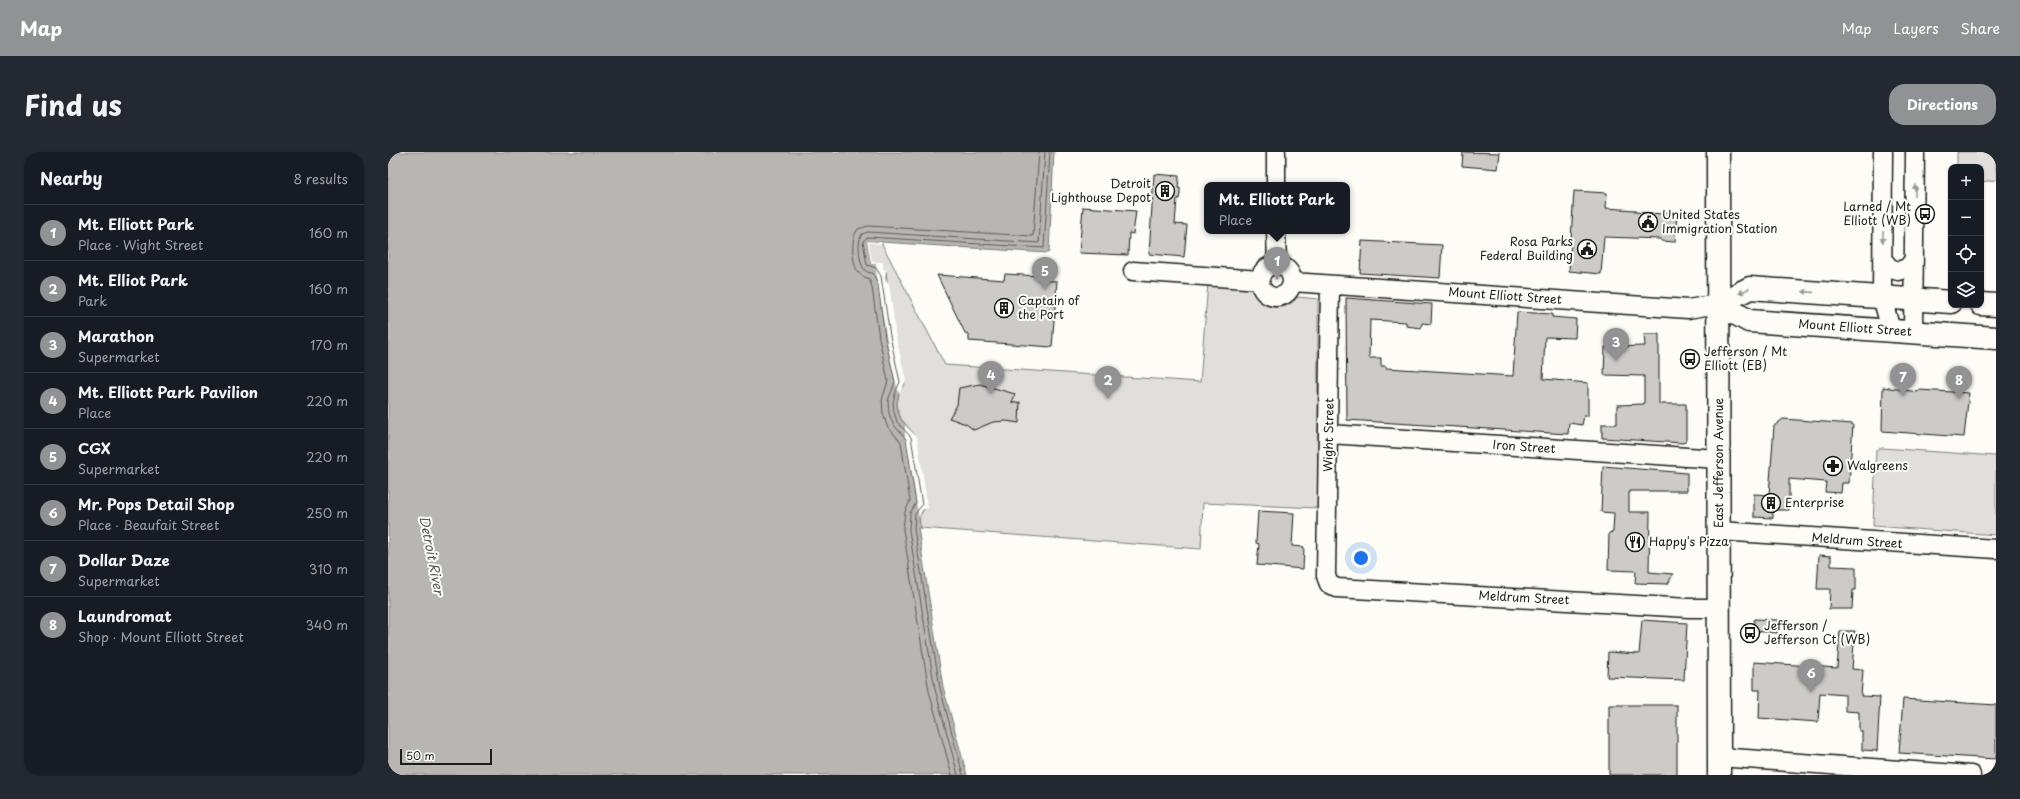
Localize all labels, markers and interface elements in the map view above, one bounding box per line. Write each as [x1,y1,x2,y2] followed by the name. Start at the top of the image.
[20,14,62,42] text: Map
[1842,18,1872,39] text: Map
[1894,18,1939,39] text: Layers
[1961,18,2000,39] text: Share
[24,83,122,126] text: Find us
[1889,84,1996,125] button: Directions
[1948,164,1984,308] map controls
[1948,164,1984,200] button: +
[40,165,102,191] text: Nearby
[294,169,348,188] text: 8 results
[1051,174,1151,206] place label: Detroit Lighthouse Depot
[1154,180,1176,202] building icon: Detroit Lighthouse Depot
[1204,182,1350,234] popup
[1912,183,1918,196] one-way arrow
[1219,187,1335,210] text: Mt. Elliott Park
[1843,197,1911,229] place label: Larned / Mt Elliott (WB)
[1948,200,1984,236] button: −
[1914,203,1936,225] bus stop icon: Larned / Mt Elliott (WB)
[1662,205,1778,237] place label: United States Immigration Station
[1219,210,1252,229] text: Place
[1637,211,1659,233] public building icon: United States Immigration Station
[78,212,194,235] text: Mt. Elliott Park
[50,223,56,242] text: 1
[309,223,348,242] text: 160 m
[1879,231,1886,243] one-way arrow
[1480,232,1574,264] place label: Rosa Parks Federal Building
[78,235,203,254] text: Place · Wight Street
[1948,236,1984,272] button: locate
[1576,238,1598,260] public building icon: Rosa Parks Federal Building
[1264,247,1290,280] pin: 1
[1032,257,1058,290] pin: 5
[78,268,188,291] text: Mt. Elliot Park
[1948,272,1984,308] button: layers
[48,279,58,298] text: 2
[309,279,348,298] text: 160 m
[1448,282,1563,308] street label: Mount Elliott Street
[1738,288,1749,294] one-way arrow
[1802,289,1814,296] one-way arrow
[78,291,107,310] text: Park
[1018,291,1080,323] place label: Captain of the Port
[993,297,1015,319] building icon: Captain of the Port
[1798,314,1913,340] street label: Mount Elliott Street
[78,324,154,347] text: Marathon
[1603,328,1629,361] pin: 3
[49,335,57,354] text: 3
[310,335,348,354] text: 170 m
[1704,342,1787,374] place label: Jefferson / Mt Elliott (EB)
[78,347,160,366] text: Supermarket
[1679,348,1701,370] bus stop icon: Jefferson / Mt Elliott (EB)
[978,361,1004,394] pin: 4
[1890,363,1916,396] pin: 7
[1095,366,1121,399] pin: 2
[1946,366,1972,399] pin: 8
[78,380,258,403] text: Mt. Elliott Park Pavilion
[49,391,57,410] text: 4
[306,391,348,410] text: 220 m
[1318,398,1338,472] street label: Wight Street
[1709,398,1727,528] street label: East Jefferson Avenue
[78,403,111,422] text: Place
[1492,435,1556,457] street label: Iron Street
[78,436,110,459] text: CGX
[49,447,57,466] text: 5
[306,447,348,466] text: 220 m
[1822,455,1844,477] pharmacy icon: Walgreens
[1847,456,1908,474] place label: Walgreens
[78,459,160,478] text: Supermarket
[78,492,235,515] text: Mr. Pops Detail Shop
[1760,492,1782,514] building icon: Enterprise
[1785,493,1844,511] place label: Enterprise
[48,503,58,522] text: 6
[306,503,348,522] text: 250 m
[416,514,450,598] water label: Detroit River
[78,515,219,534] text: Place · Beaufait Street
[1811,528,1903,552] street label: Meldrum Street
[1624,531,1646,553] restaurant icon: Happy's Pizza
[1649,532,1729,550] place label: Happy's Pizza
[78,548,170,571] text: Dollar Daze
[1351,548,1371,568] your location
[49,559,57,578] text: 7
[309,559,348,578] text: 310 m
[78,571,160,590] text: Supermarket
[1478,586,1570,608] street label: Meldrum Street
[78,604,172,627] text: Laundromat
[49,615,57,634] text: 8
[305,615,348,634] text: 340 m
[1764,616,1870,648] place label: Jefferson / Jefferson Ct (WB)
[1739,622,1761,644] bus stop icon: Jefferson / Jefferson Ct (WB)
[78,627,244,646] text: Shop · Mount Elliott Street
[1798,659,1824,692] pin: 6
[400,747,492,766] scale bar
[406,747,435,764] text: 50 m

